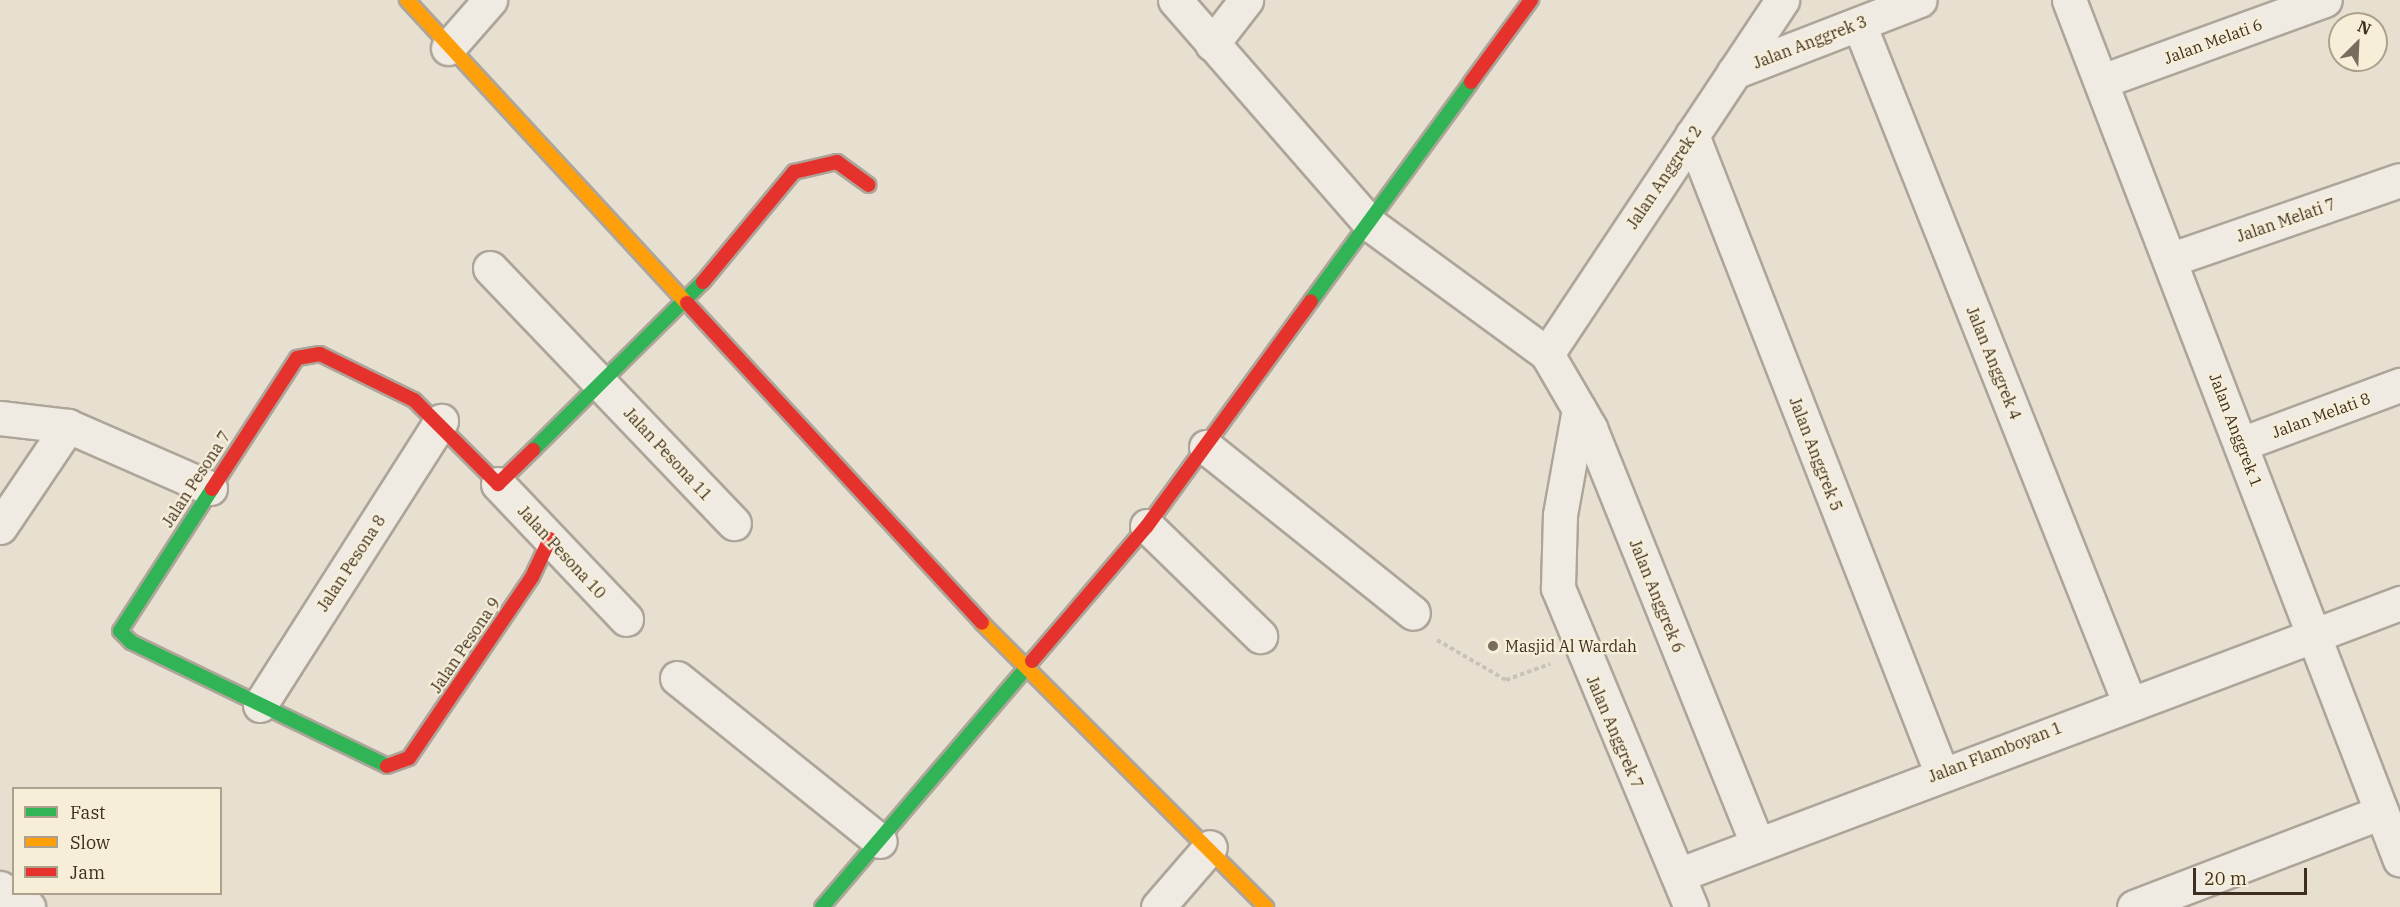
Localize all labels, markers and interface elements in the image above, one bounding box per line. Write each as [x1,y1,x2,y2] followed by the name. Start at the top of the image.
[1750,11,1870,73] street label: Jalan Anggrek 3
[2328,12,2388,72] north arrow
[2161,14,2265,68] street label: Jalan Melati 6
[2355,16,2374,39] text: N
[1622,122,1706,232] street label: Jalan Anggrek 2
[2234,194,2338,246] street label: Jalan Melati 7
[1963,304,2025,422] street label: Jalan Anggrek 4
[2205,370,2267,490] street label: Jalan Anggrek 1
[2269,388,2373,442] street label: Jalan Melati 8
[1785,394,1847,514] street label: Jalan Anggrek 5
[620,403,716,505] street label: Jalan Pesona 11
[158,427,234,531] street label: Jalan Pesona 7
[514,501,610,603] street label: Jalan Pesona 10
[313,511,389,615] street label: Jalan Pesona 8
[1626,537,1688,655] street label: Jalan Anggrek 6
[426,594,504,696] street label: Jalan Pesona 9
[1505,636,1637,656] place label: Masjid Al Wardah
[1486,639,1500,653] marker: Masjid Al Wardah
[1583,673,1647,791] street label: Jalan Anggrek 7
[1925,718,2065,786] street label: Jalan Flamboyan 1
[12,787,222,895] legend
[70,801,105,824] text: Fast
[70,831,110,854] text: Slow
[2196,856,2310,894] scale bar
[70,861,105,884] text: Jam
[2204,867,2247,890] text: 20 m

